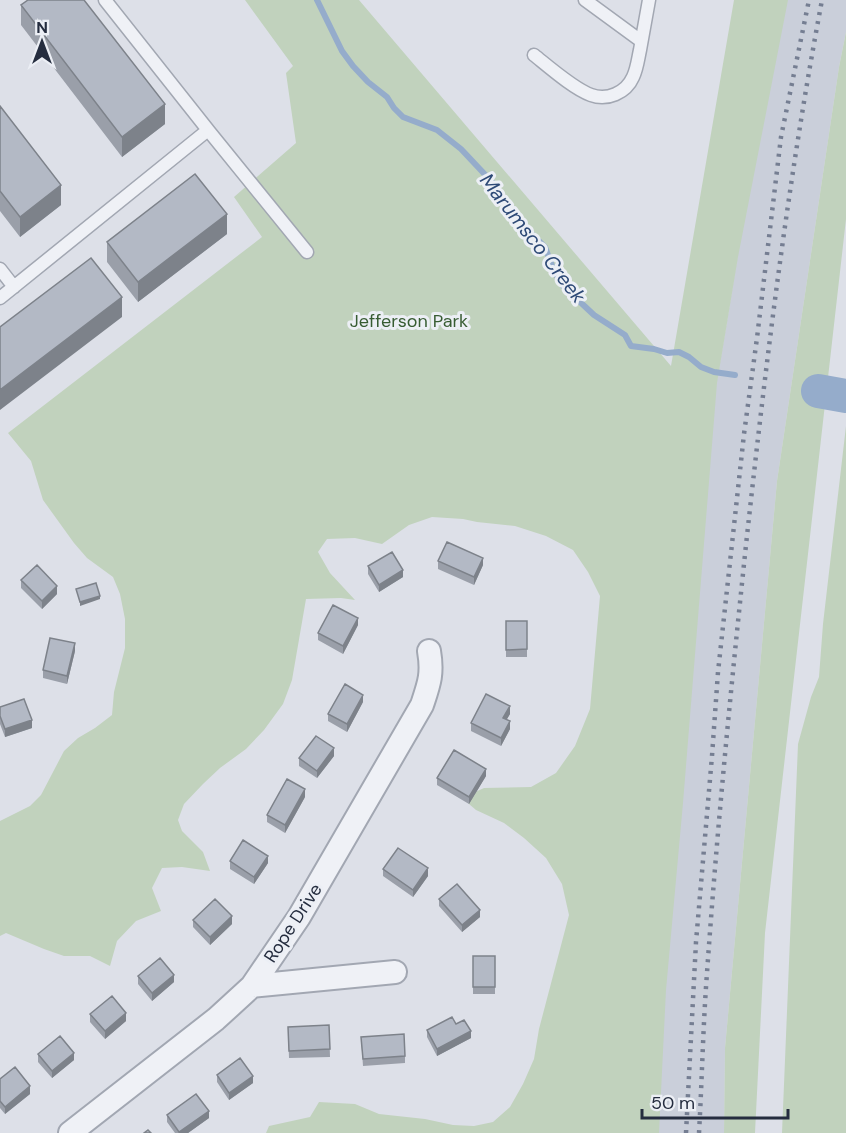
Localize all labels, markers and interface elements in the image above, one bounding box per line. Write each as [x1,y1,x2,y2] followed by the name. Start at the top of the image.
[12,12,72,72] north arrow
[36,17,48,38] text: N
[474,168,592,309] water label: Marumsco Creek
[350,309,468,333] park label: Jefferson Park
[258,879,328,967] street label: Rope Drive
[642,1082,788,1120] scale bar
[651,1091,695,1115] text: 50 m

